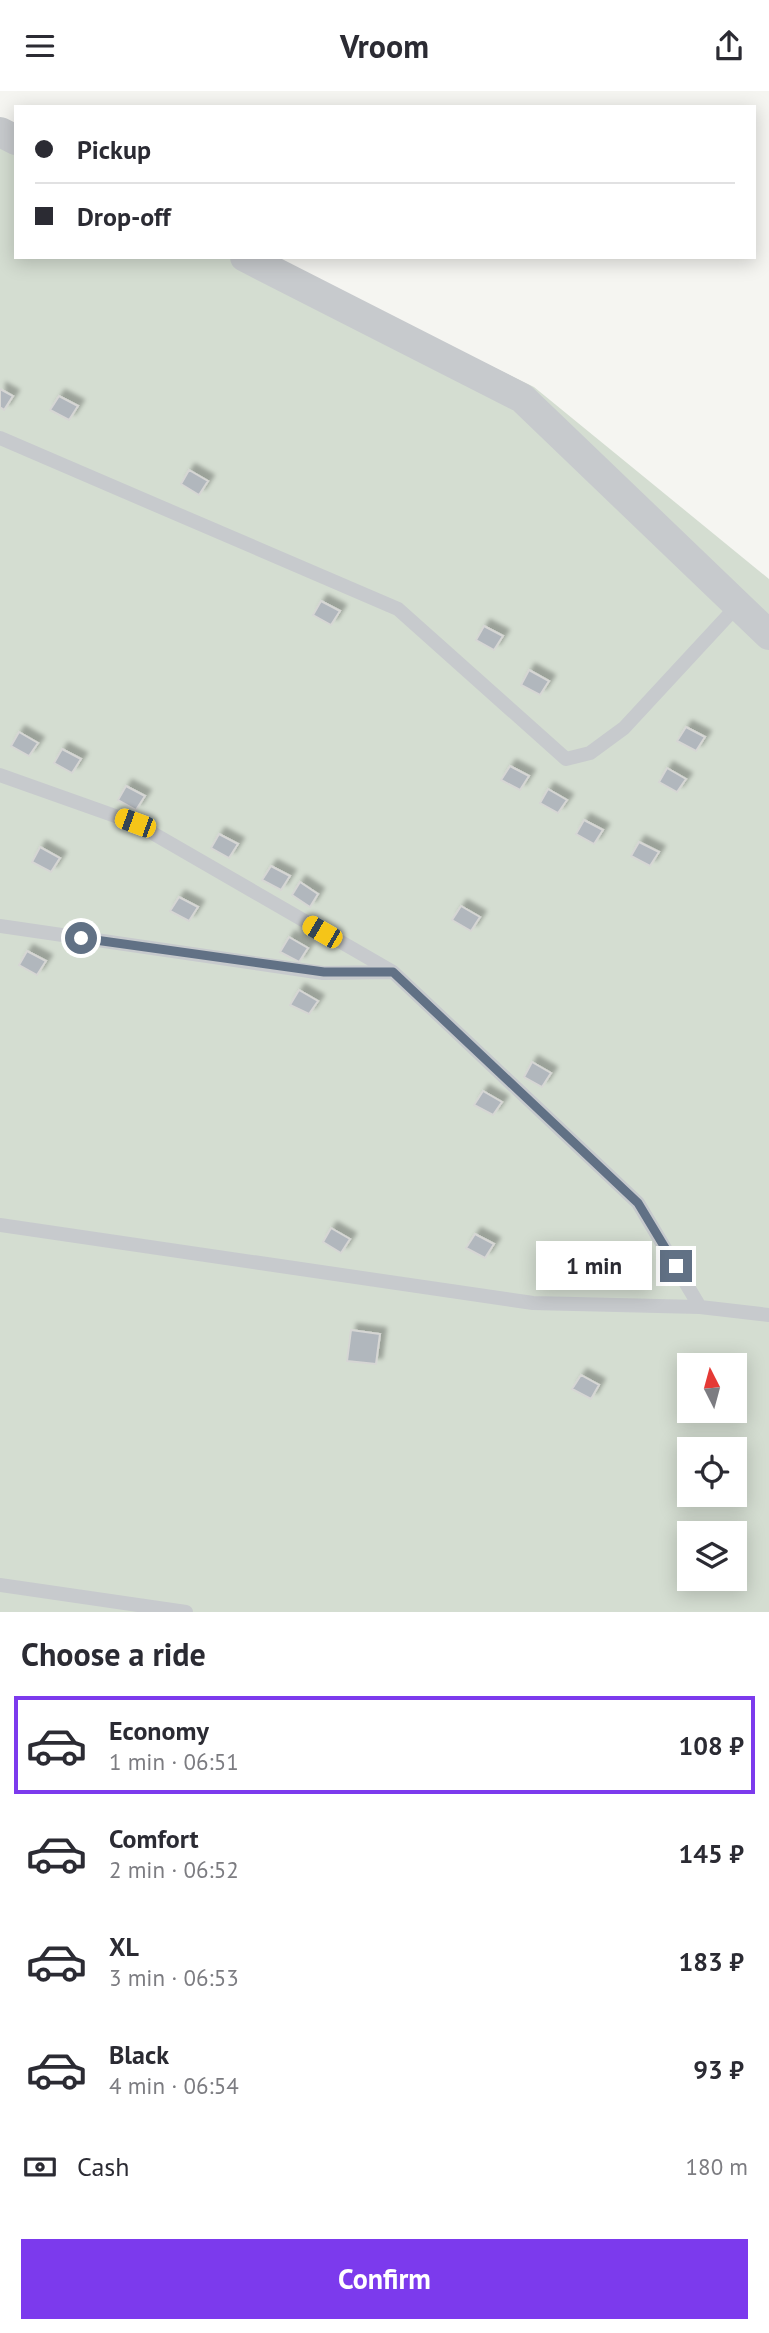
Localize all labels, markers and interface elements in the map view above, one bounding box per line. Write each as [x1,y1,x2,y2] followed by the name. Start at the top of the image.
[340,25,429,67] text: Vroom
[21,27,59,65] icon: menu
[710,27,748,65] icon: share
[77,133,151,166] text: Pickup
[77,200,171,233] text: Drop-off
[112,806,159,840] car
[299,912,346,952] car
[65,922,97,954] route start
[536,1241,652,1291] callout: 1 min
[660,1250,692,1282] route end
[566,1251,622,1280] text: 1 min
[677,1353,747,1423] north arrow
[677,1353,747,1591] map controls
[677,1437,747,1507] button: locate
[677,1521,747,1591] button: layers
[21,1633,206,1675] text: Choose a ride
[25,1714,88,1777] icon: car
[109,1714,209,1747] text: Economy
[678,1729,744,1762] text: 108 ₽
[109,1747,239,1776] text: 1 min · 06:51
[25,1822,88,1885] icon: car
[109,1822,199,1855] text: Comfort
[678,1837,744,1870] text: 145 ₽
[109,1855,239,1884] text: 2 min · 06:52
[25,1930,88,1993] icon: car
[109,1930,139,1963] text: XL
[678,1945,744,1978] text: 183 ₽
[109,1963,239,1992] text: 3 min · 06:53
[25,2038,88,2101] icon: car
[109,2038,169,2071] text: Black
[693,2053,744,2086] text: 93 ₽
[109,2071,239,2100] text: 4 min · 06:54
[21,2148,59,2186] icon: cash
[77,2150,129,2183] text: Cash
[686,2152,748,2181] text: 180 m
[21,2239,748,2319] button: Confirm

